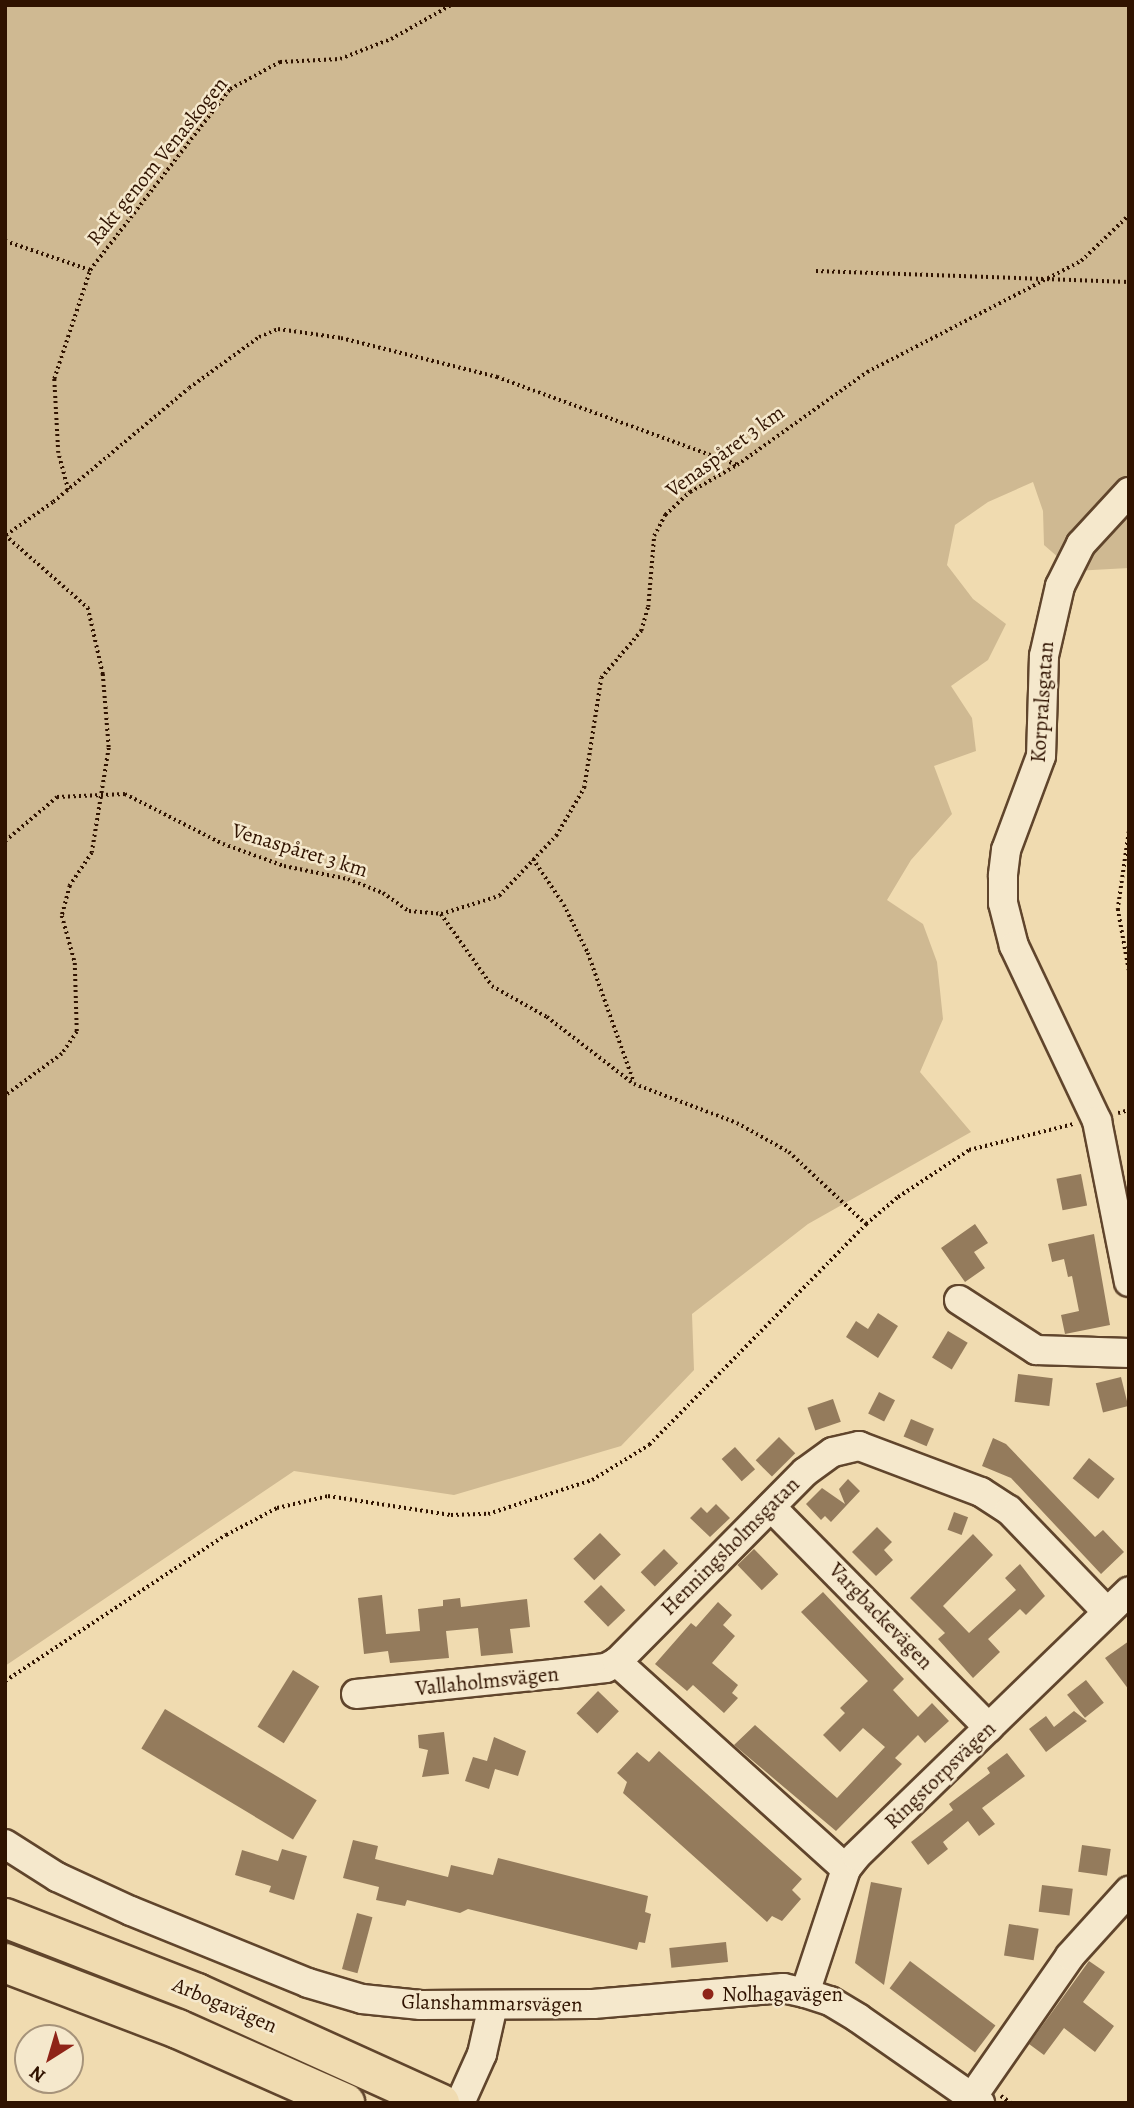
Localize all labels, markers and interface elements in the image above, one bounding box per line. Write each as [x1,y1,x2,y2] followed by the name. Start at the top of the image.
[81,72,233,250] street label: Rakt genom Venaskogen
[661,400,789,502] street label: Venaspåret 3 km
[1025,640,1059,764] street label: Korpralsgatan
[229,817,371,883] street label: Venaspåret 3 km
[656,1472,804,1620] street label: Henningsholmsgatan
[824,1557,938,1675] street label: Vargbackevägen
[414,1661,560,1701] street label: Vallaholmsvägen
[879,1716,1001,1834] street label: Ringstorpsvägen
[169,1972,281,2038] street label: Arbogavägen
[722,1981,843,2007] place label: Nolhagavägen
[700,1986,716,2002] marker: Nolhagavägen
[401,1989,583,2017] street label: Glanshammarsvägen
[14,2024,84,2094] north arrow
[24,2060,51,2089] text: N

